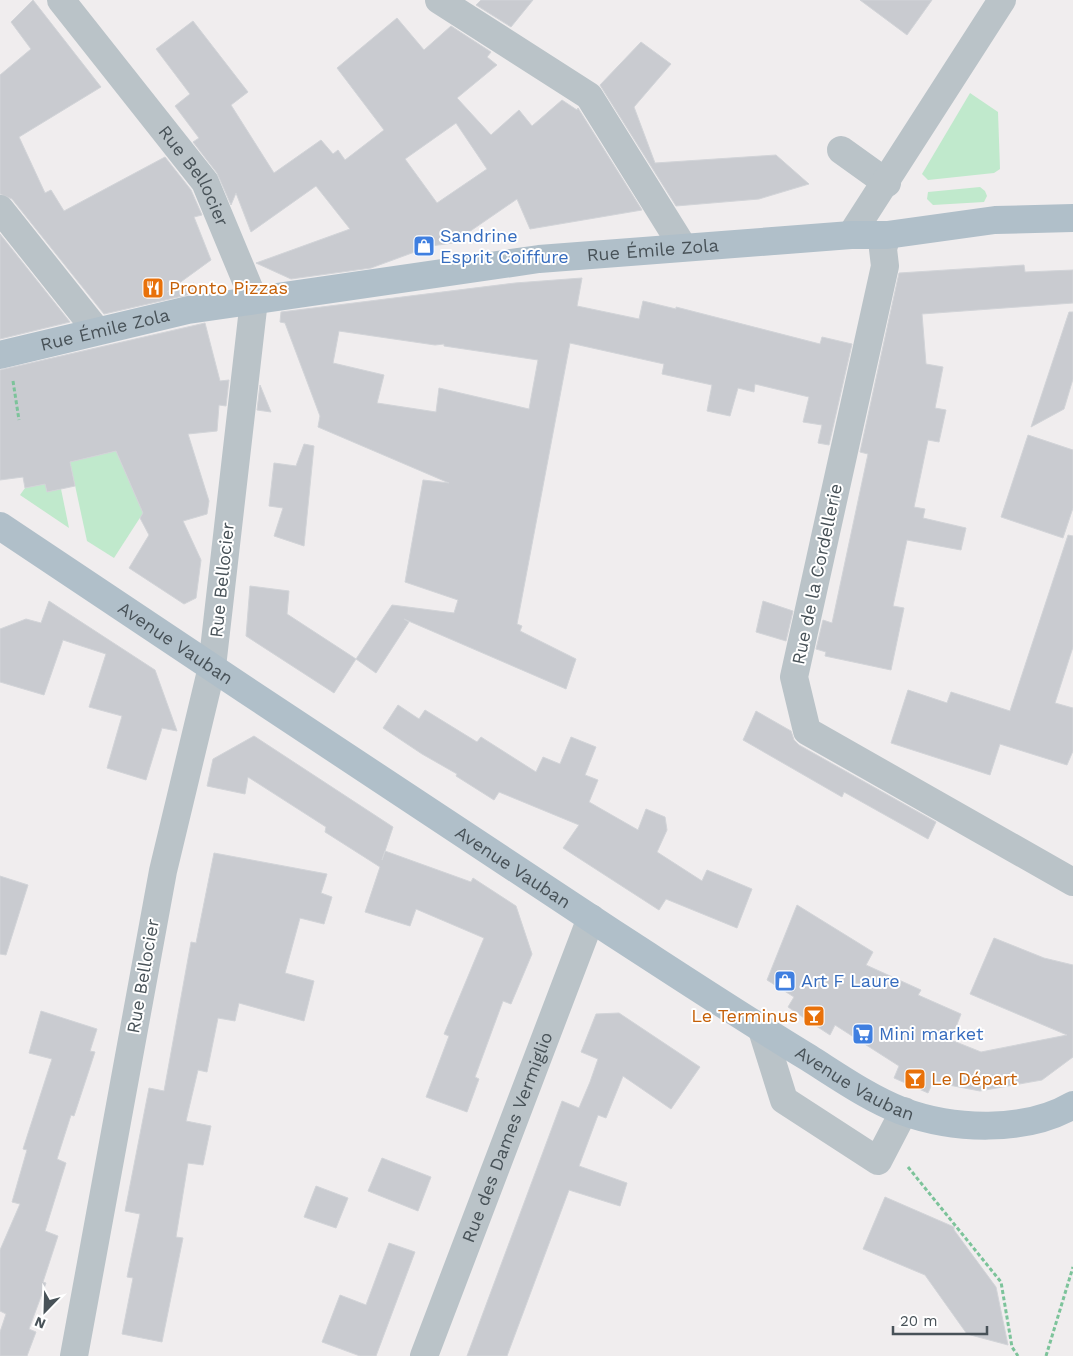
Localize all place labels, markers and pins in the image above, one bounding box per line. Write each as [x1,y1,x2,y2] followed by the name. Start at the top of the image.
[440,225,569,267] place label: Sandrine Esprit Coiffure
[412,234,436,258] shop icon: Sandrine Esprit Coiffure
[141,276,165,300] restaurant icon: Pronto Pizzas
[169,277,288,298] place label: Pronto Pizzas
[773,969,797,993] shop icon: Art F Laure
[801,970,900,991] place label: Art F Laure
[802,1004,826,1028] bar icon: Le Terminus
[691,1005,798,1026] place label: Le Terminus
[851,1022,875,1046] supermarket icon: Mini market
[879,1023,984,1044] place label: Mini market
[903,1067,927,1091] bar icon: Le Départ
[931,1068,1018,1089] place label: Le Départ

